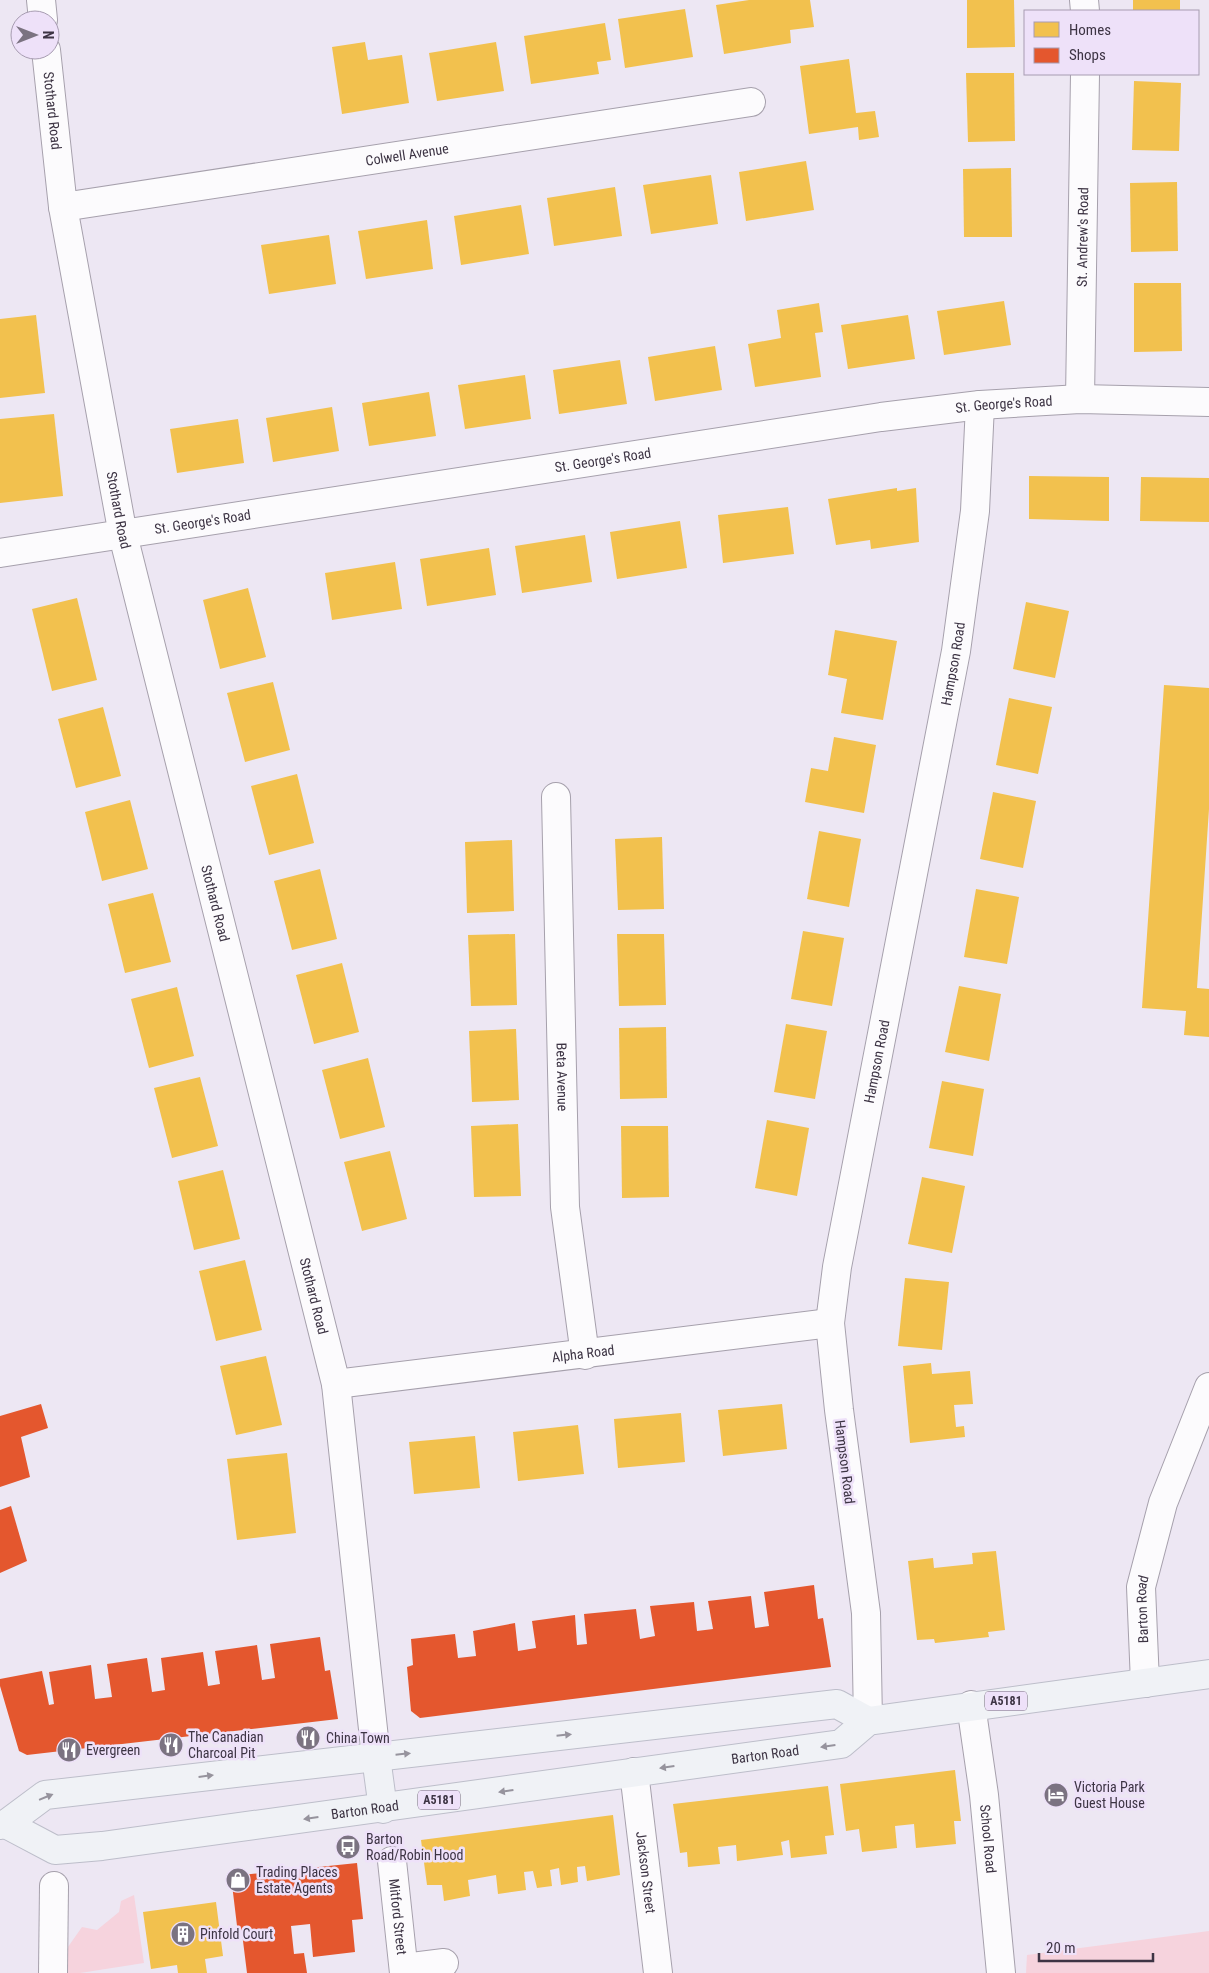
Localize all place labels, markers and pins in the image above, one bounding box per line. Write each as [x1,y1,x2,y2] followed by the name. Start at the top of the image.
[295,1725,321,1751] restaurant icon: China Town
[188,1729,264,1761] place label: The Canadian Charcoal Pit
[326,1730,390,1746] place label: China Town
[158,1732,184,1758] restaurant icon: The Canadian Charcoal Pit
[56,1737,82,1763] restaurant icon: Evergreen
[86,1742,140,1758] place label: Evergreen
[1074,1779,1146,1811] place label: Victoria Park Guest House
[1043,1782,1069,1808] hotel icon: Victoria Park Guest House
[366,1831,464,1863] place label: Barton Road/Robin Hood
[335,1834,361,1860] bus stop icon: Barton Road/Robin Hood
[256,1864,338,1896] place label: Trading Places Estate Agents
[225,1867,251,1893] shop icon: Trading Places Estate Agents
[170,1921,196,1947] building icon: Pinfold Court
[200,1926,273,1942] place label: Pinfold Court

